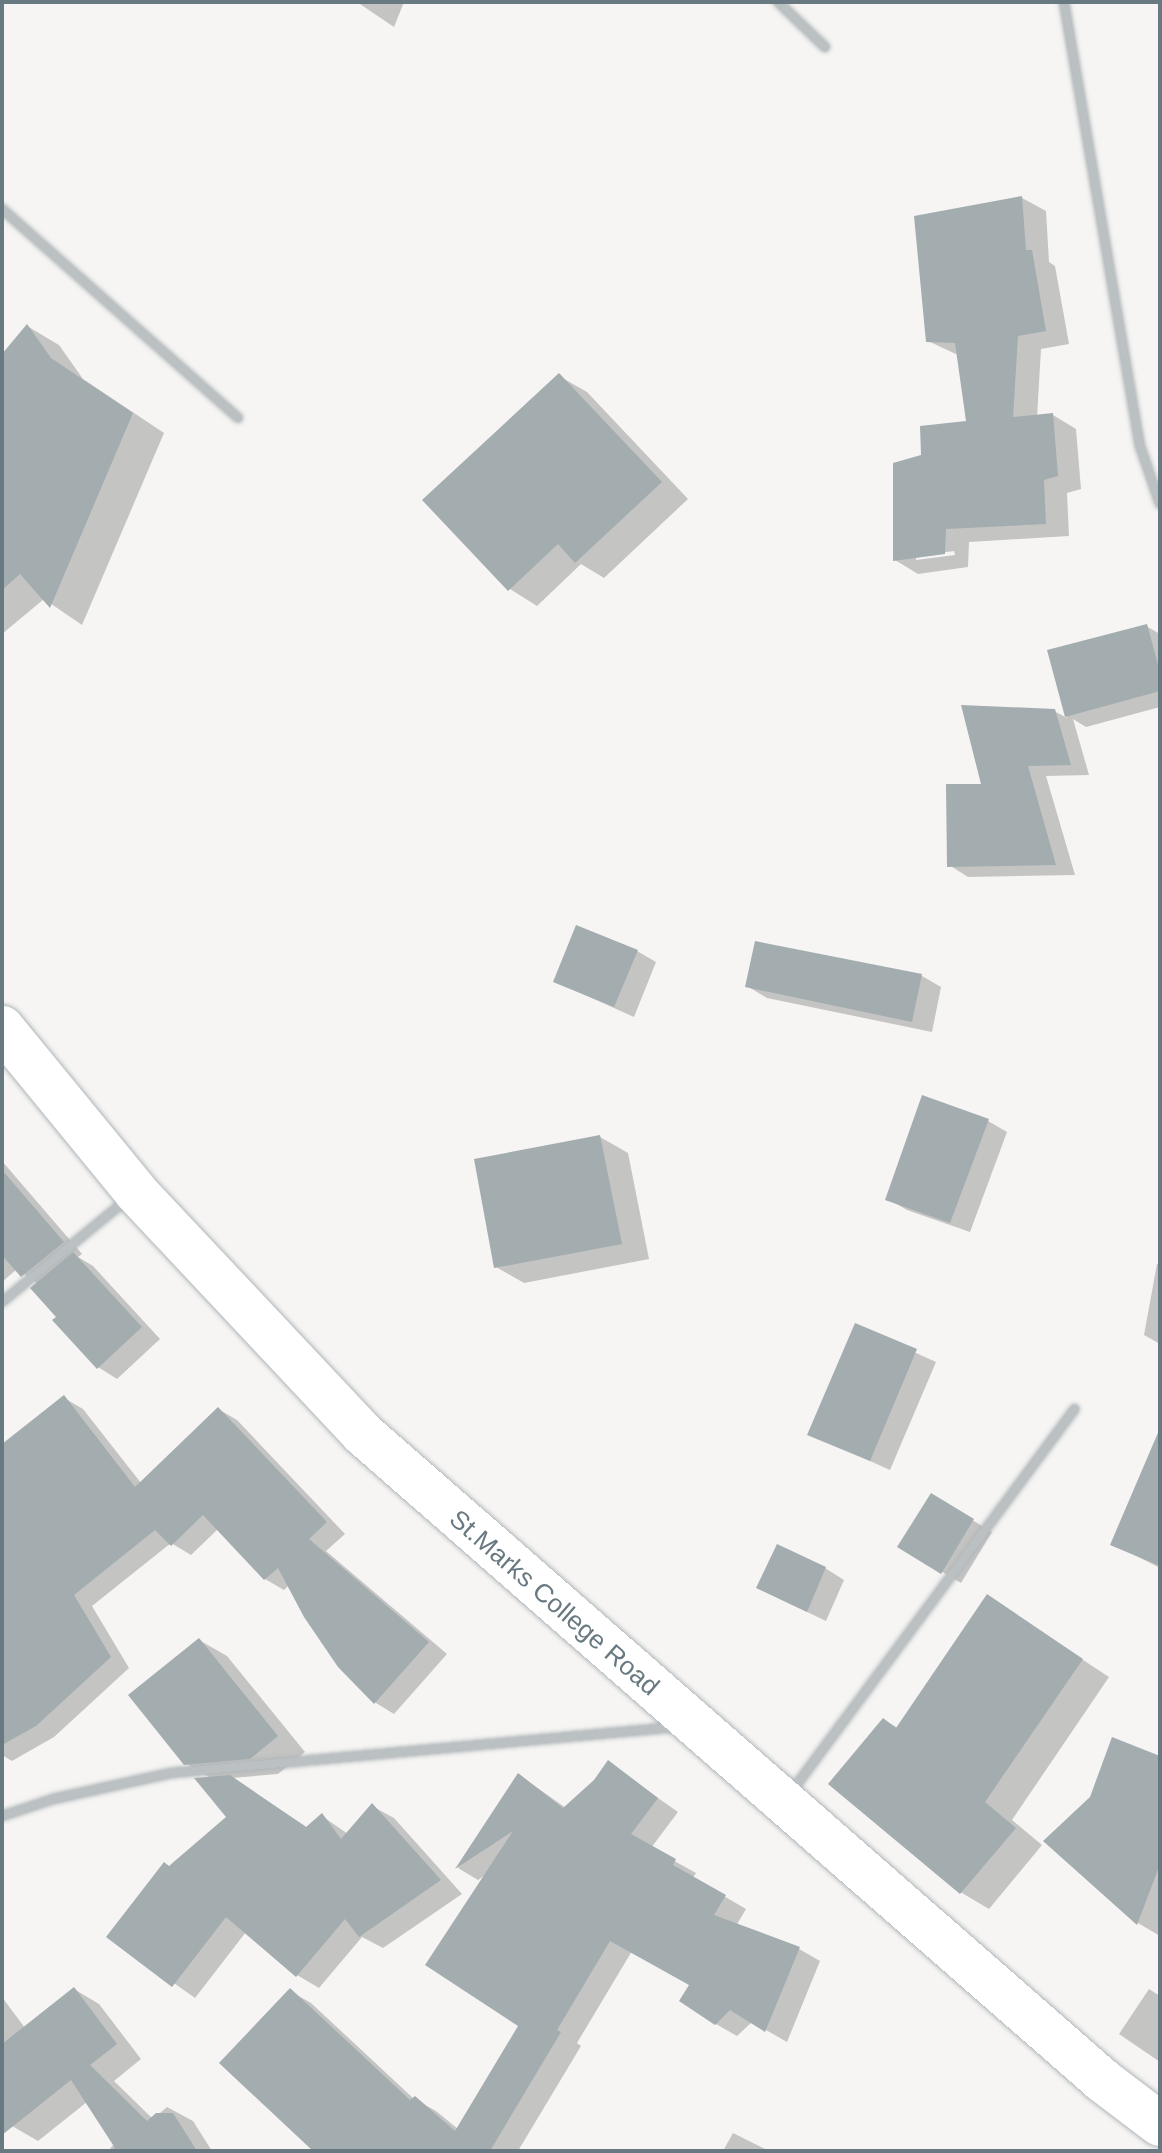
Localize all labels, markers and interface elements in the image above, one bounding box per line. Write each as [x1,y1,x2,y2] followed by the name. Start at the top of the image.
[443,1504,665,1702] street label: St.Marks College Road

